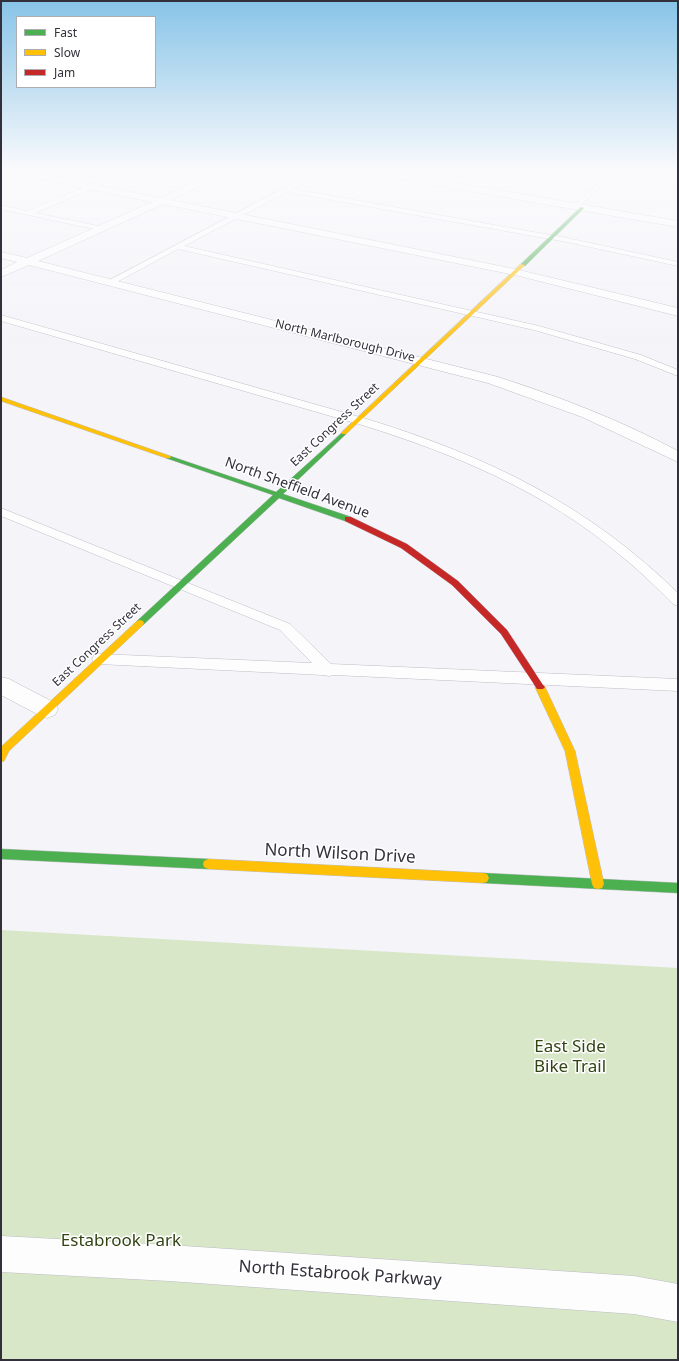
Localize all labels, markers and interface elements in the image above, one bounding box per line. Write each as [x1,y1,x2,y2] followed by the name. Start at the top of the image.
[16,16,156,88] legend
[54,24,77,41] text: Fast
[54,44,80,61] text: Slow
[54,64,75,81] text: Jam
[274,317,416,365] street label: North Marlborough Drive
[288,380,382,470] street label: East Congress Street
[222,454,372,522] street label: North Sheffield Avenue
[50,600,144,690] street label: East Congress Street
[264,840,416,868] street label: North Wilson Drive
[534,1037,606,1077] park label: East Side Bike Trail
[61,1231,181,1251] park label: Estabrook Park
[238,1257,442,1291] street label: North Estabrook Parkway

